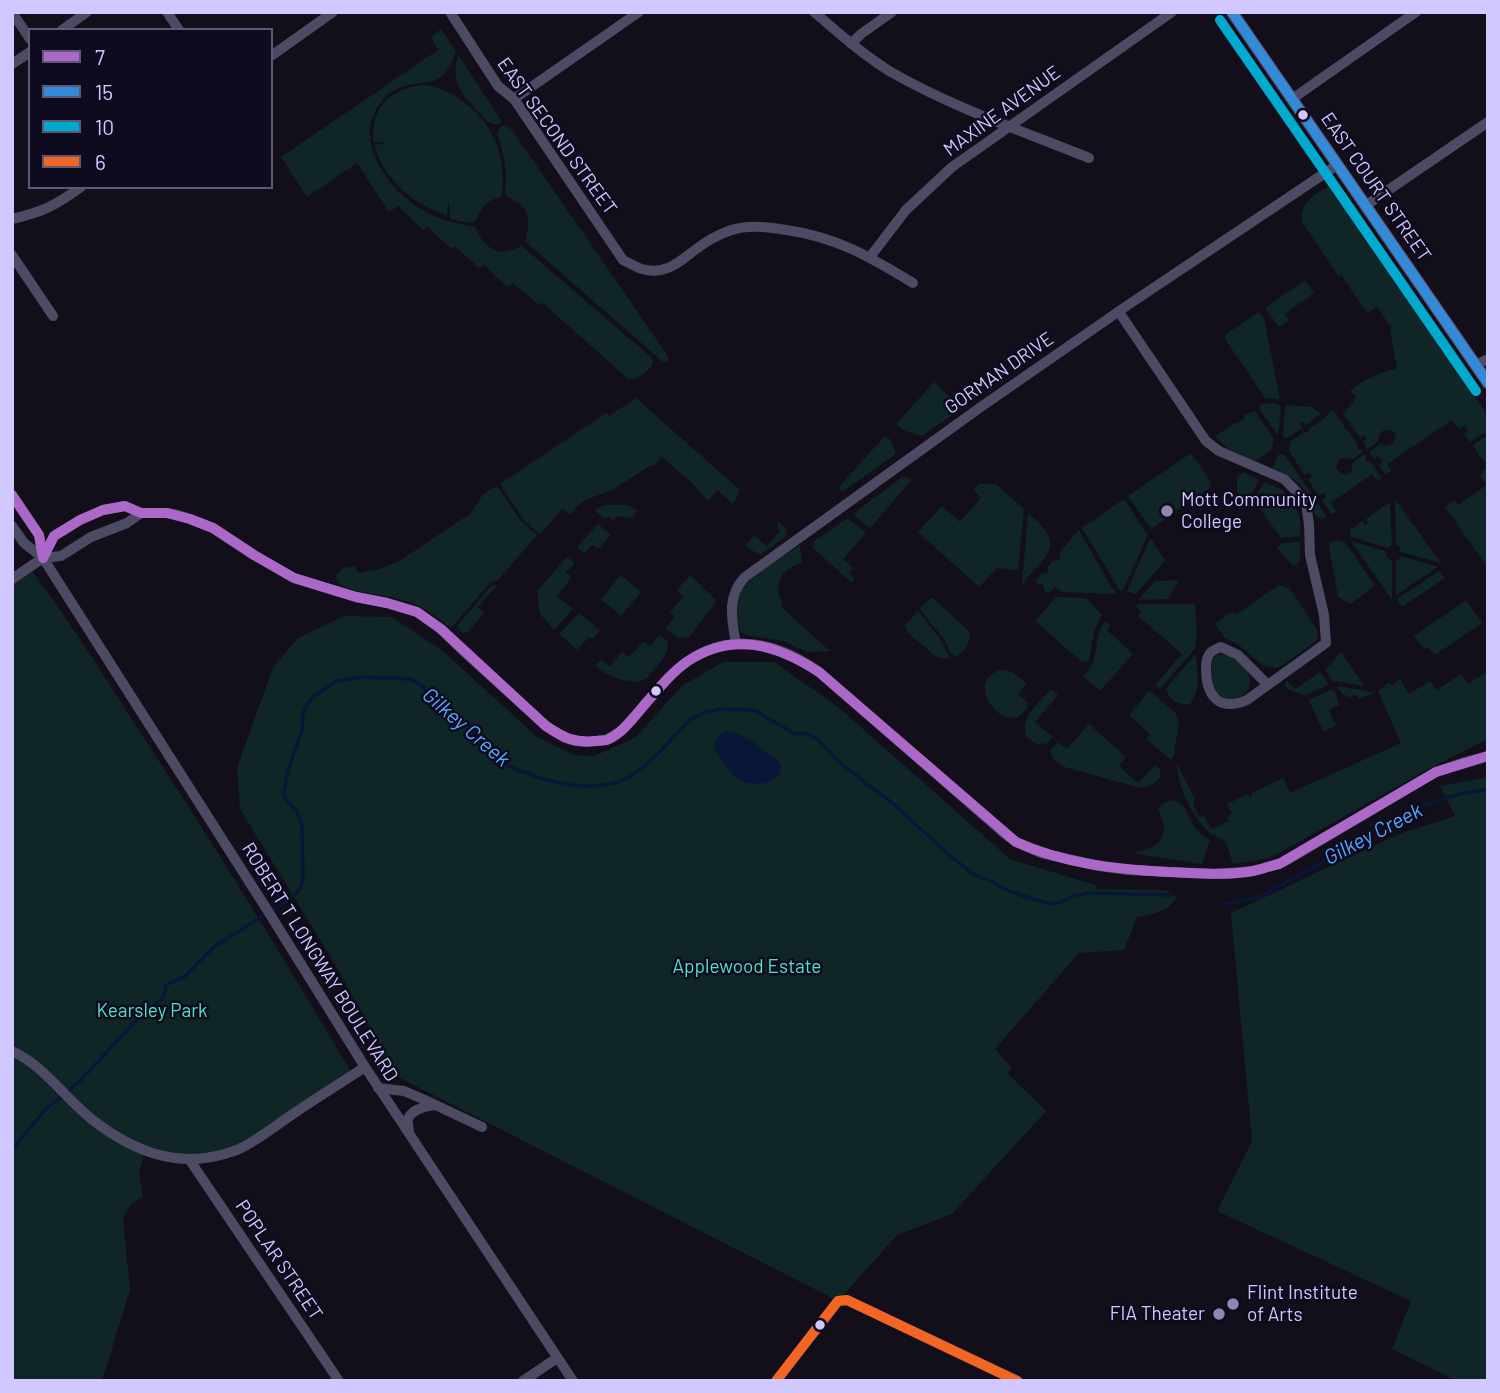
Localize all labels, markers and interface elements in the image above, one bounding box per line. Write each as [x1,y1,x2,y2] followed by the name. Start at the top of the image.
[28,28,273,189] legend
[95,44,105,69] text: 7
[492,53,622,219] street label: EAST SECOND STREET
[939,61,1065,161] street label: MAXINE AVENUE
[95,79,113,104] text: 15
[1296,108,1310,122] unlabelled marker
[1316,108,1436,266] street label: EAST COURT STREET
[95,114,114,139] text: 10
[95,149,106,174] text: 6
[940,327,1058,419] street label: GORMAN DRIVE
[1181,489,1317,533] place label: Mott Community College
[1159,503,1175,519] marker: Mott Community College
[417,682,515,772] water label: Gilkey Creek
[649,684,663,698] unlabelled marker
[1319,798,1427,870] water label: Gilkey Creek
[237,838,403,1086] street label: ROBERT T LONGWAY BOULEVARD
[673,956,821,978] park label: Applewood Estate
[96,1000,208,1022] park label: Kearsley Park
[230,1196,328,1324] street label: POPLAR STREET
[1247,1282,1358,1326] place label: Flint Institute of Arts
[1225,1296,1241,1312] marker: Flint Institute of Arts
[1110,1303,1205,1325] place label: FIA Theater
[1211,1306,1227,1322] marker: FIA Theater
[813,1318,827,1332] unlabelled marker

